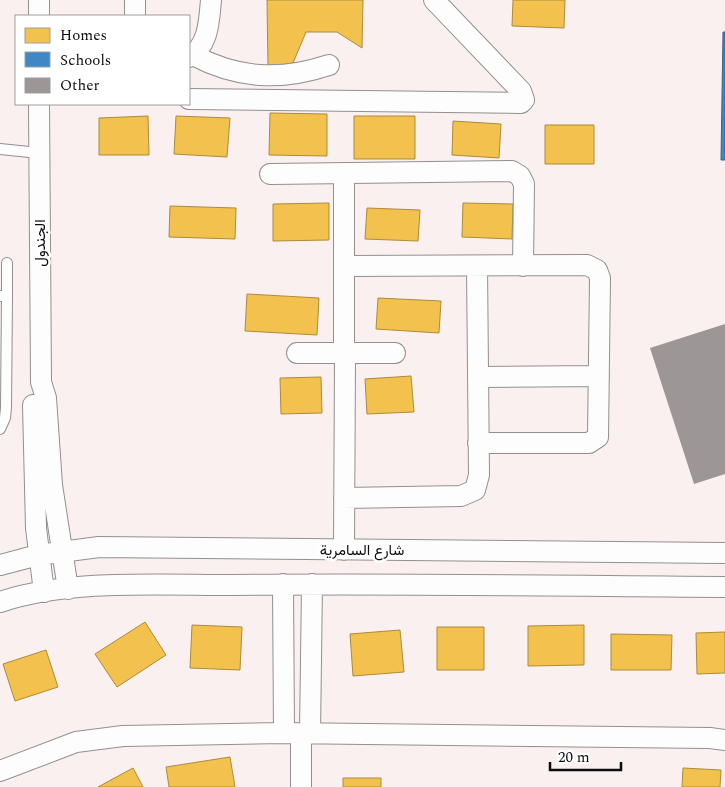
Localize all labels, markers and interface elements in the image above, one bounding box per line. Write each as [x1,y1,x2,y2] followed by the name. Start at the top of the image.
[15,15,190,105] legend
[60,24,107,47] text: Homes
[60,49,111,72] text: Schools
[60,74,99,97] text: Other
[29,219,52,267] street label: الجندول
[320,539,404,562] street label: شارع السامرية
[550,740,621,772] scale bar
[558,746,590,769] text: 20 m

